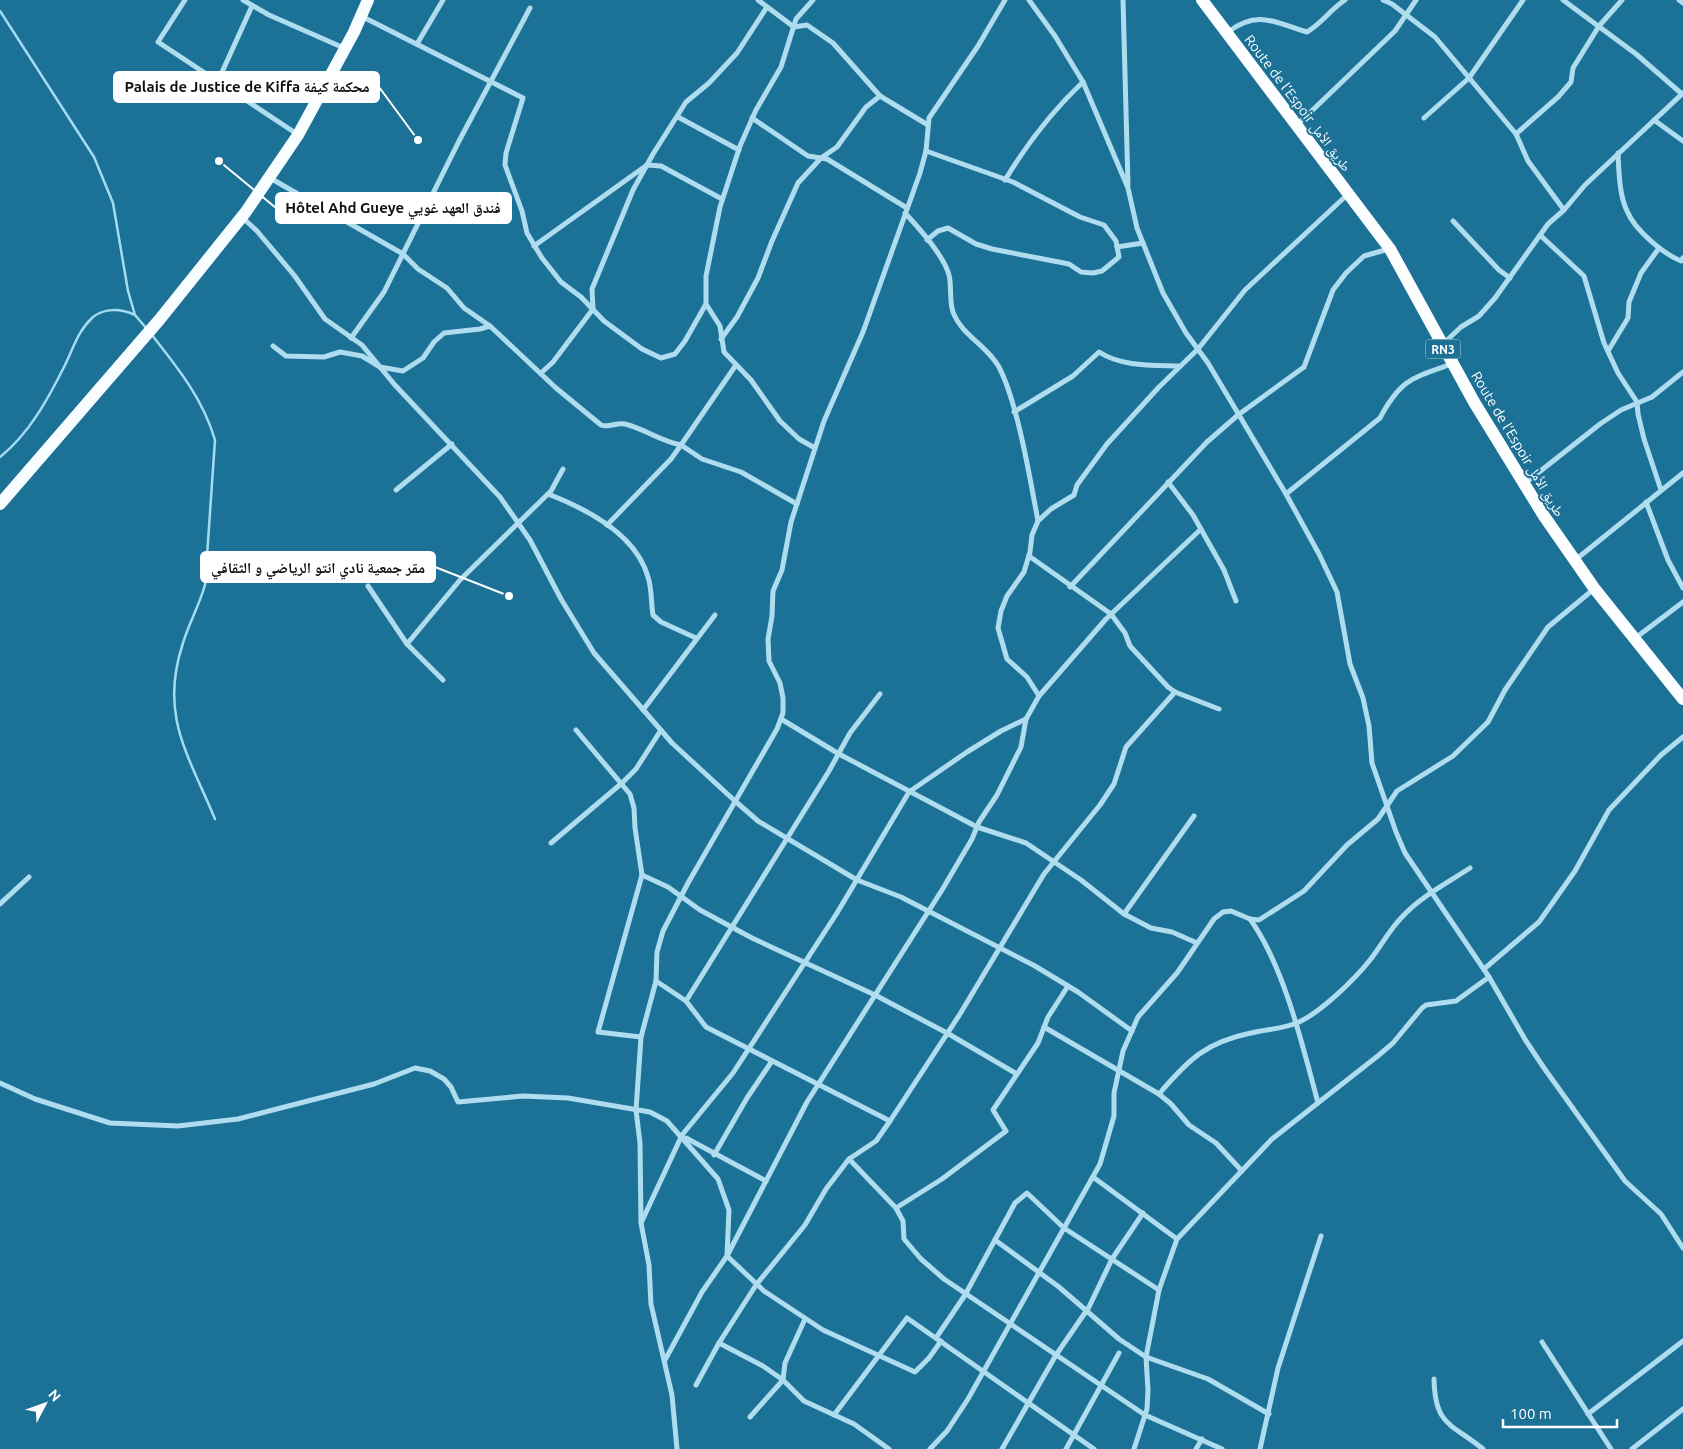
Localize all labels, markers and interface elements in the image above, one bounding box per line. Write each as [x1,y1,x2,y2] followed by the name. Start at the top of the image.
[1240,32,1355,176] street label: Route de l’Espoir طريق الأمل
[114,72,379,102] callout: Palais de Justice de Kiffa محكمة كيفة
[124,78,370,95] text: Palais de Justice de Kiffa محكمة كيفة
[276,193,511,223] callout: Hôtel Ahd Gueye فندق العهد غويي
[285,199,501,220] text: Hôtel Ahd Gueye فندق العهد غويي
[1426,339,1460,358] road number: RN3
[1467,368,1568,521] street label: Route de l’Espoir طريق الأمل
[201,552,435,582] callout: مقر جمعية نادي انتو الرياضي و الثقافي
[211,559,425,580] text: مقر جمعية نادي انتو الرياضي و الثقافي
[20,1379,70,1429] north arrow
[45,1386,64,1405] text: N
[1503,1396,1617,1428] scale bar
[1510,1405,1552,1422] text: 100 m

